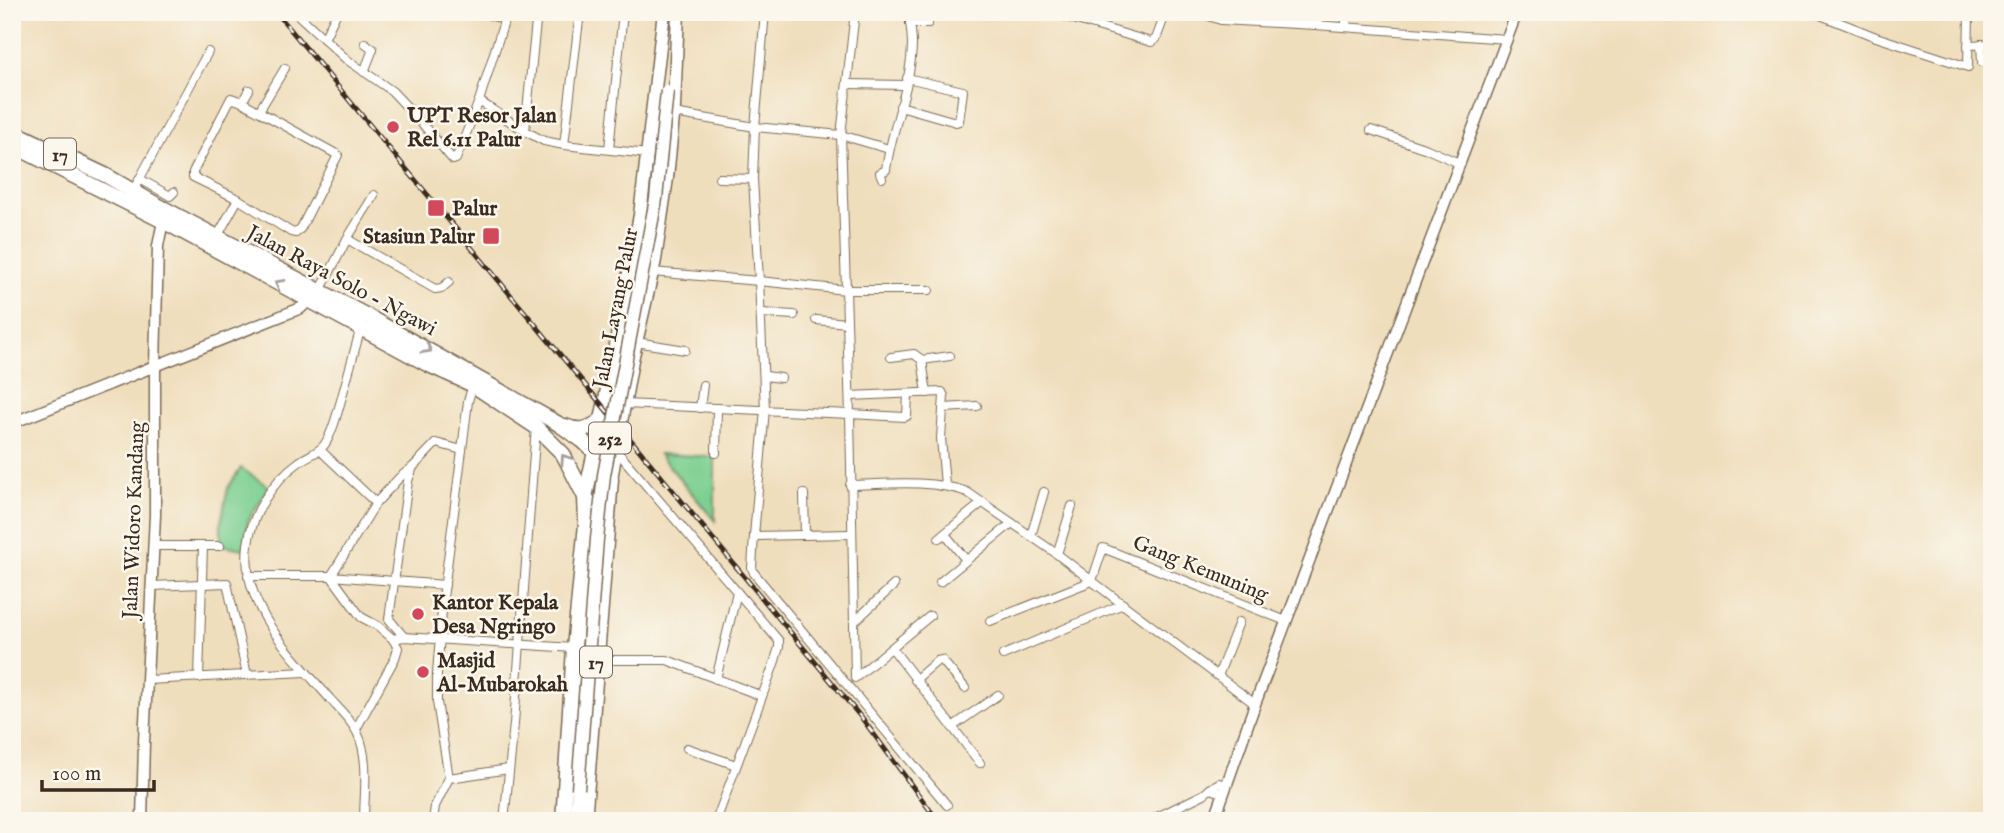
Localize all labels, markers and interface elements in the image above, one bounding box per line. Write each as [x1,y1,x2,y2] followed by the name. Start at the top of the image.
[406,103,557,154] place label: UPT Resor Jalan Rel 6.11 Palur
[385,119,401,135] marker: UPT Resor Jalan Rel 6.11 Palur
[44,138,76,170] road number: 17
[452,196,498,223] place label: Palur
[426,198,446,218] marker: Palur
[240,219,441,343] street label: Jalan Raya Solo - Ngawi
[363,224,475,251] place label: Stasiun Palur
[587,225,645,393] street label: Jalan Layang Palur
[481,226,501,246] marker: Stasiun Palur
[274,279,286,293] one-way arrow
[420,341,432,354] one-way arrow
[117,420,151,621] street label: Jalan Widoro Kandang
[589,422,631,453] road number: 252
[561,454,573,467] one-way arrow
[1129,530,1273,609] street label: Gang Kemuning
[432,590,559,641] place label: Kantor Kepala Desa Ngringo
[410,606,426,622] marker: Kantor Kepala Desa Ngringo
[580,646,612,678] road number: 17
[436,648,569,699] place label: Masjid Al-Mubarokah
[415,664,431,680] marker: Masjid Al-Mubarokah
[42,749,154,793] scale bar
[52,761,101,788] text: 100 m

